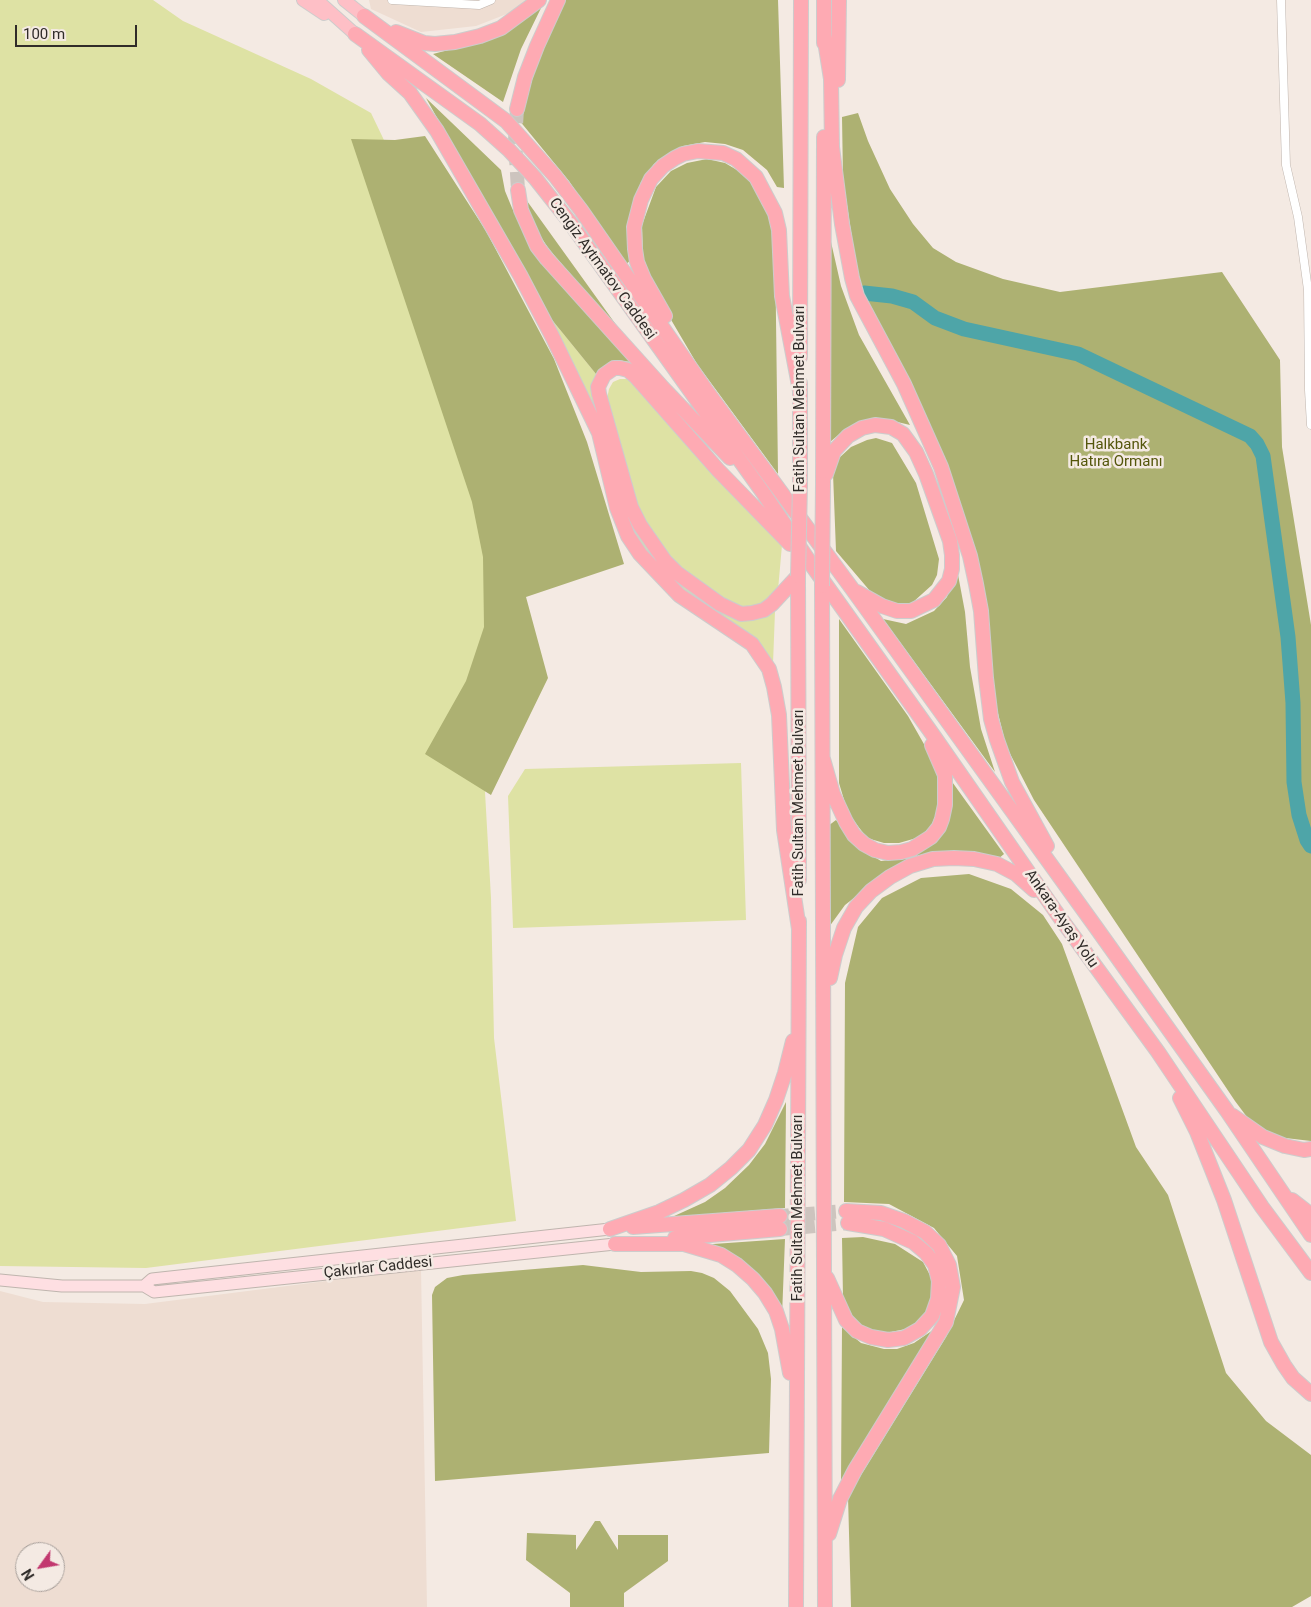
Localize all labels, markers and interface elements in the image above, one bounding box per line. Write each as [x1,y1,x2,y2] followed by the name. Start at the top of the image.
[18,15,140,47] scale bar
[23,25,65,43] text: 100 m
[545,195,659,343] street label: Cengiz Aytmatov Caddesi
[791,305,809,493] street label: Fatih Sultan Mehmet Bulvarı
[1070,436,1162,471] park label: Halkbank Hatıra Ormanı
[790,709,808,897] street label: Fatih Sultan Mehmet Bulvarı
[1020,866,1102,972] street label: Ankara-Ayaş Yolu
[789,1114,807,1302] street label: Fatih Sultan Mehmet Bulvarı
[323,1253,433,1283] street label: Çakırlar Caddesi
[15,1542,65,1592] north arrow
[19,1566,38,1583] text: N

